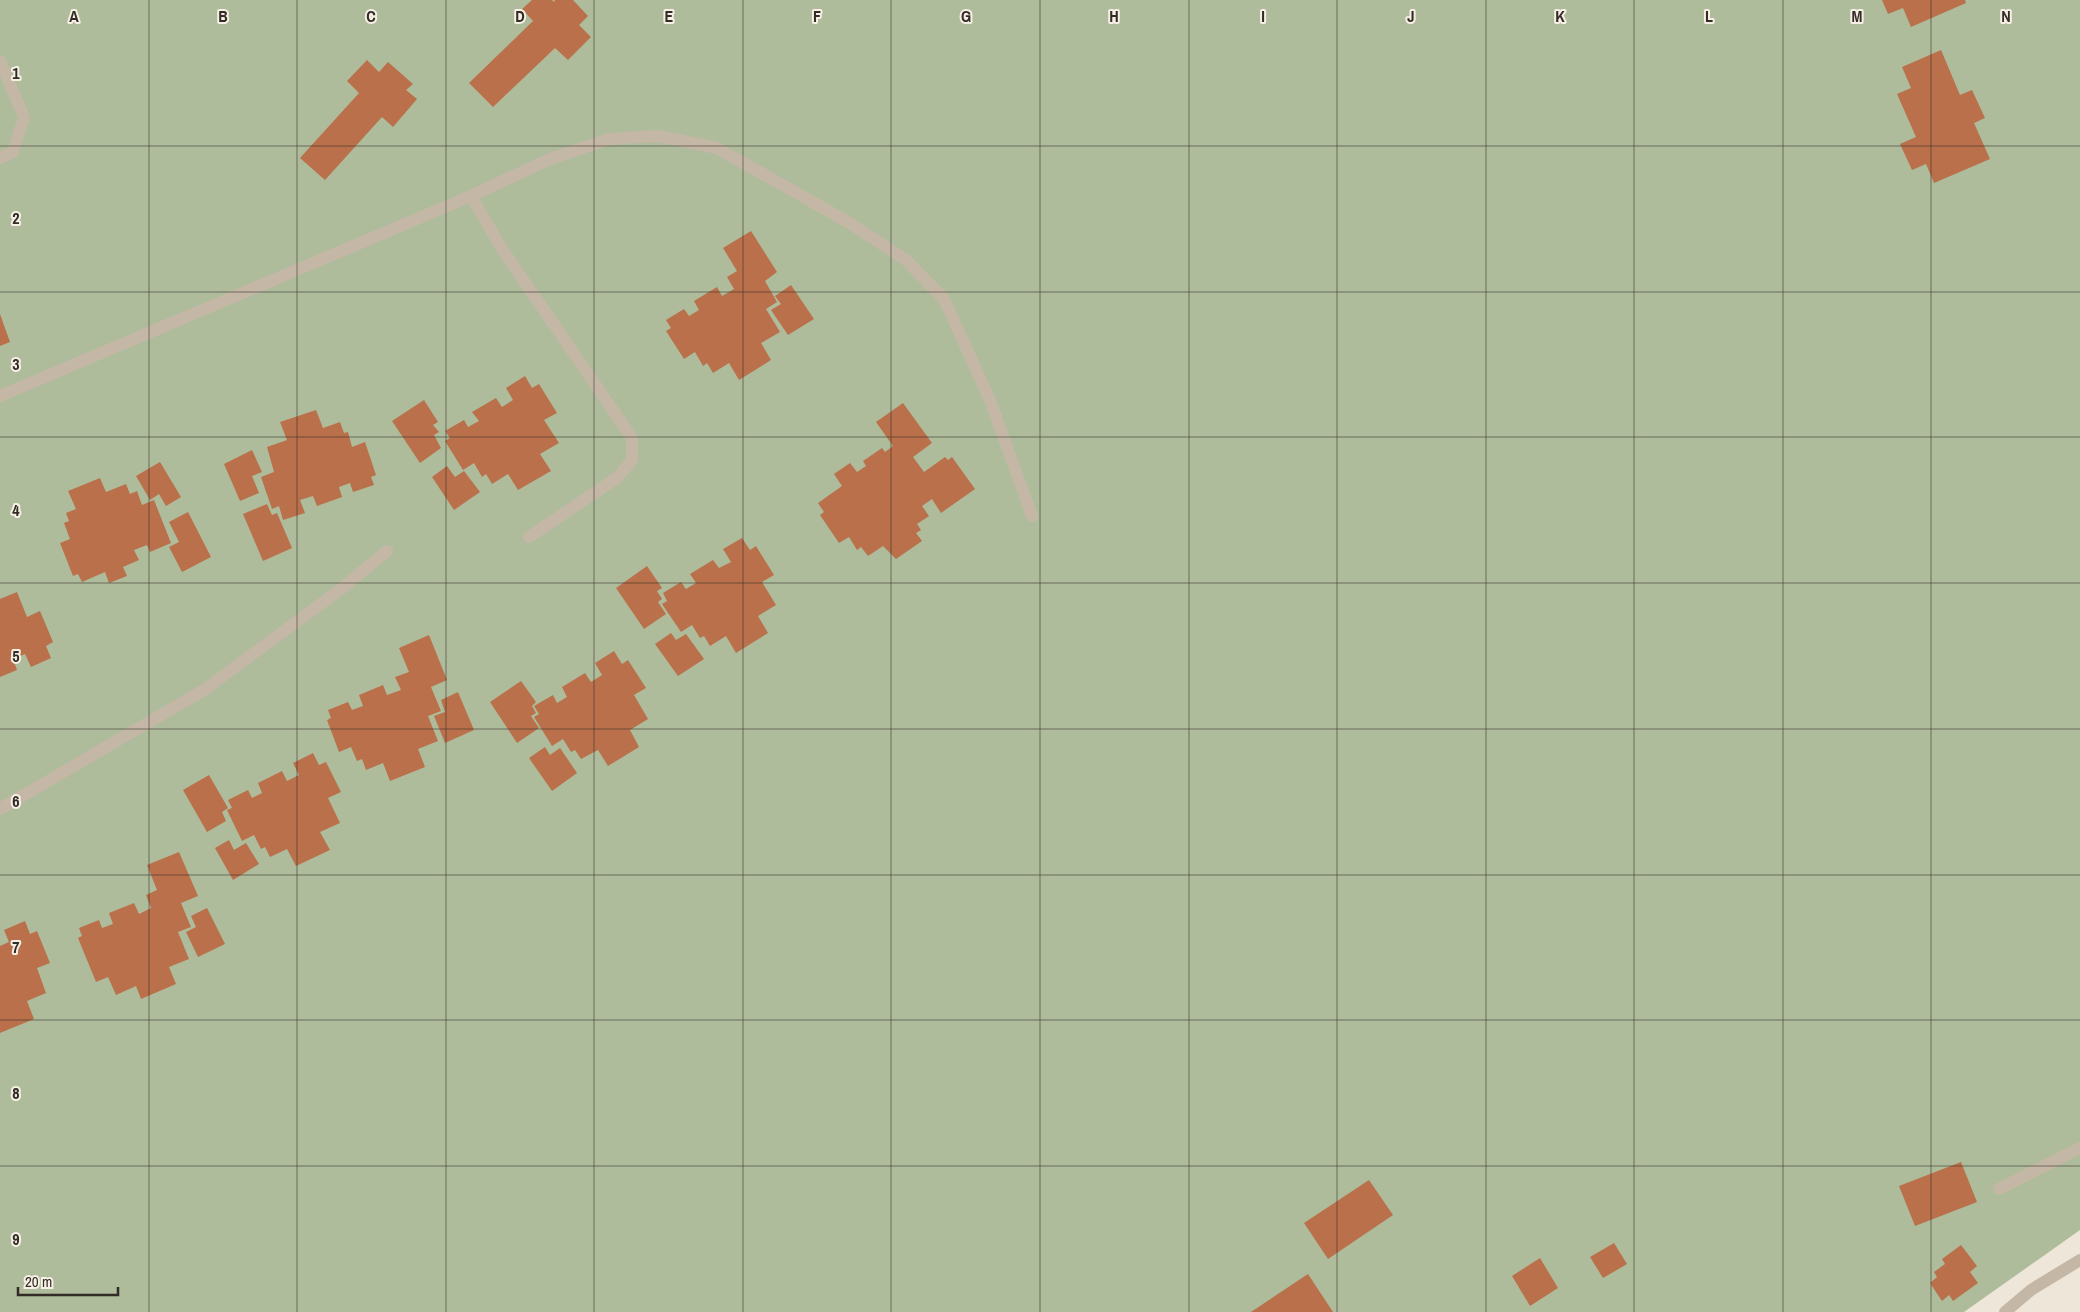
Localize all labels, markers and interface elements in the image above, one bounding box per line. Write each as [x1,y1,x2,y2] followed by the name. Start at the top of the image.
[69,5,79,27] text: A
[218,5,228,27] text: B
[366,5,376,27] text: C
[515,5,525,27] text: D
[665,5,674,27] text: E
[813,5,821,27] text: F
[961,5,971,27] text: G
[1109,5,1119,27] text: H
[1261,5,1265,27] text: I
[1407,5,1415,27] text: J
[1555,5,1565,27] text: K
[1705,5,1713,27] text: L
[1852,5,1863,27] text: M
[2001,5,2011,27] text: N
[12,62,20,84] text: 1
[12,207,20,229] text: 2
[12,353,20,375] text: 3
[12,499,20,521] text: 4
[12,645,20,667] text: 5
[12,790,20,812] text: 6
[12,936,20,958] text: 7
[12,1082,20,1104] text: 8
[12,1228,20,1250] text: 9
[18,1264,118,1296] scale bar
[25,1271,52,1292] text: 20 m

